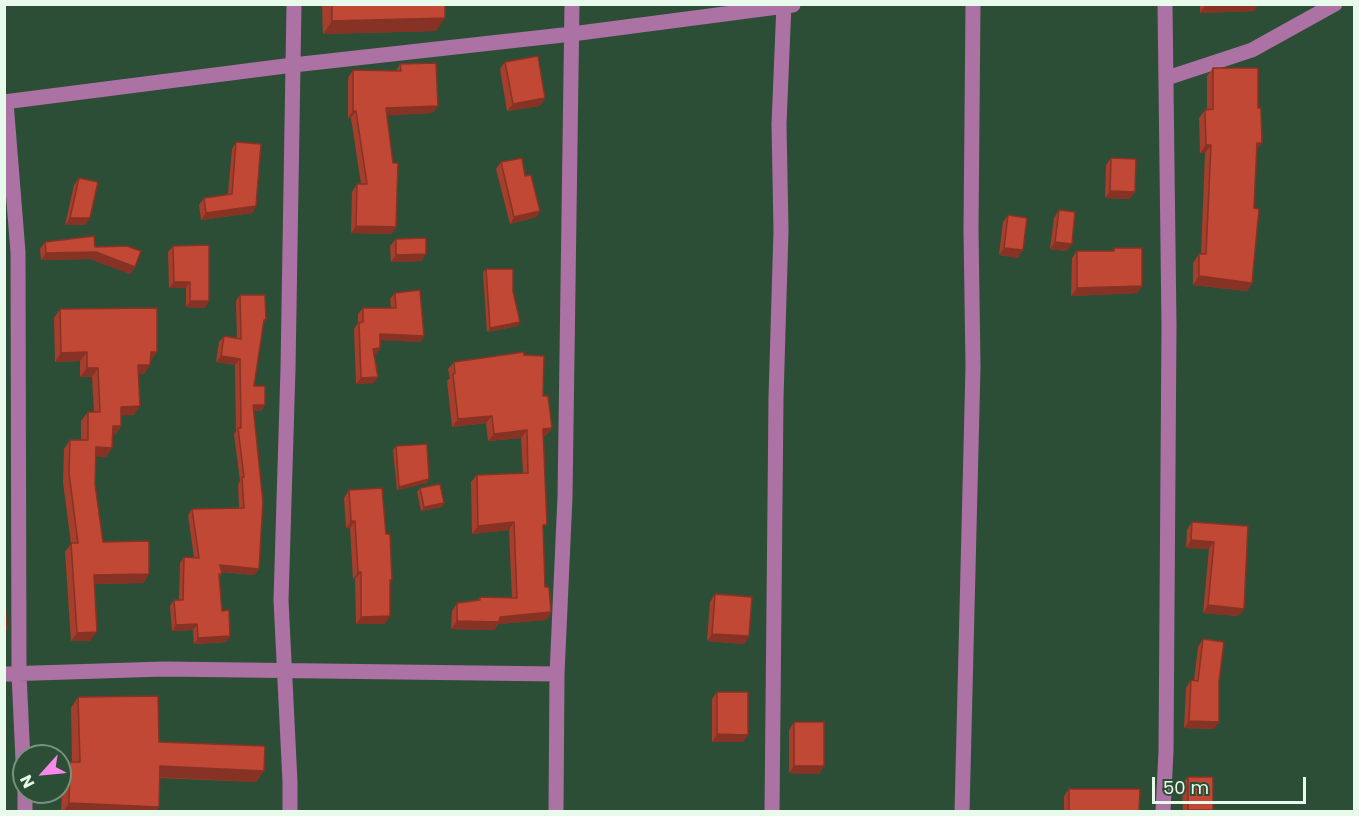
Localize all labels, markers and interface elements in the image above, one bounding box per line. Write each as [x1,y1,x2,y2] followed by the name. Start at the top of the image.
[12,744,72,804] north arrow
[1155,765,1310,803] scale bar
[14,771,40,792] text: N
[1163,775,1209,800] text: 50 m

